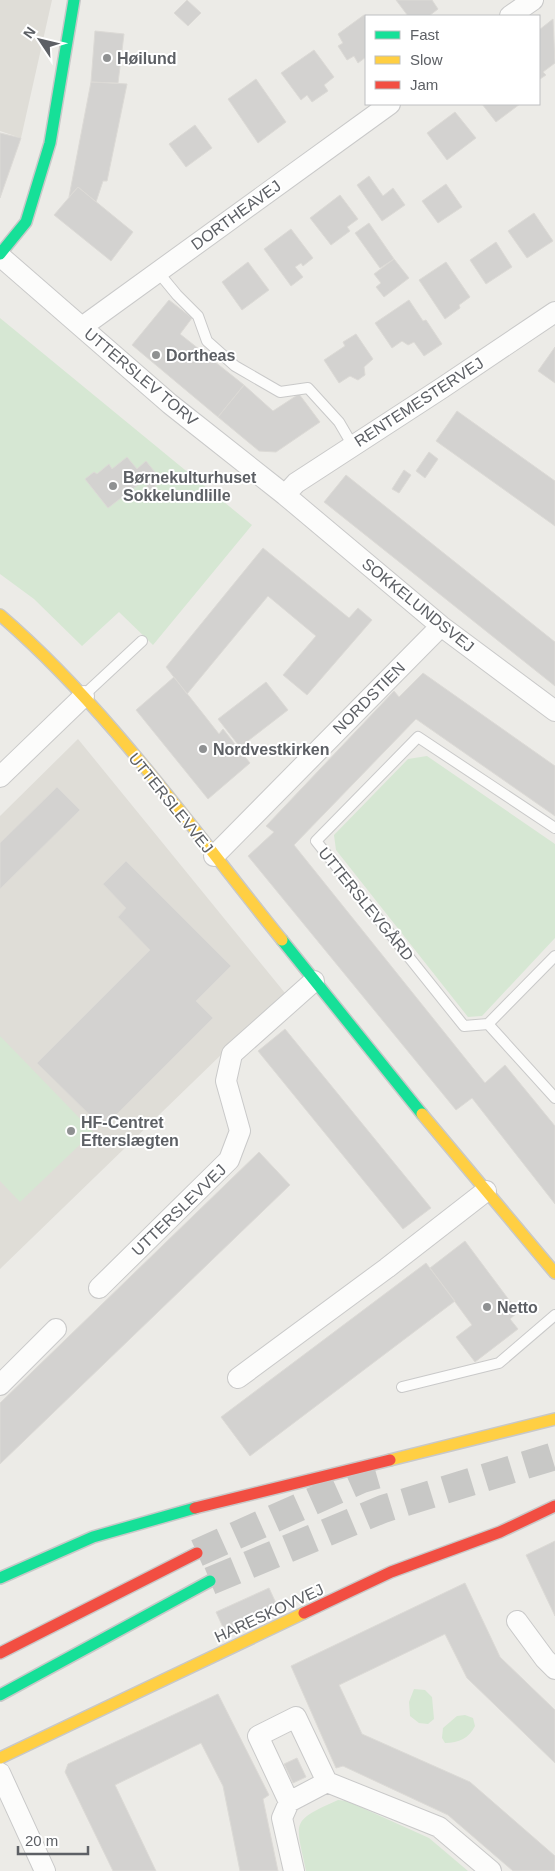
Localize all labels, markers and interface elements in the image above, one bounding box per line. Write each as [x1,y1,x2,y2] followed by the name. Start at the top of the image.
[15,15,65,65] north arrow
[365,15,540,105] legend
[20,24,39,41] text: N
[410,26,440,43] text: Fast
[117,50,177,67] place label: Høilund
[410,51,443,68] text: Slow
[101,52,113,64] marker: Høilund
[410,76,438,93] text: Jam
[188,177,284,253] street label: DORTHEAVEJ
[81,325,201,429] street label: UTTERSLEV TORV
[166,347,235,364] place label: Dortheas
[150,349,162,361] marker: Dortheas
[351,354,487,450] street label: RENTEMESTERVEJ
[123,469,257,504] place label: Børnekulturhuset Sokkelundlille
[107,480,119,492] marker: Børnekulturhuset Sokkelundlille
[359,555,477,655] street label: SOKKELUNDSVEJ
[330,659,408,737] street label: NORDSTIEN
[213,741,330,758] place label: Nordvestkirken
[197,743,209,755] marker: Nordvestkirken
[126,750,216,856] street label: UTTERSLEVVEJ
[315,843,418,964] street label: UTTERSLEVGÅRD
[81,1114,179,1149] place label: HF-Centret Efterslægten
[65,1125,77,1137] marker: HF-Centret Efterslægten
[129,1161,229,1259] street label: UTTERSLEVVEJ
[497,1299,538,1316] place label: Netto
[481,1301,493,1313] marker: Netto
[212,1580,326,1646] street label: HARESKOVVEJ
[18,1824,88,1856] scale bar
[25,1832,58,1849] text: 20 m

